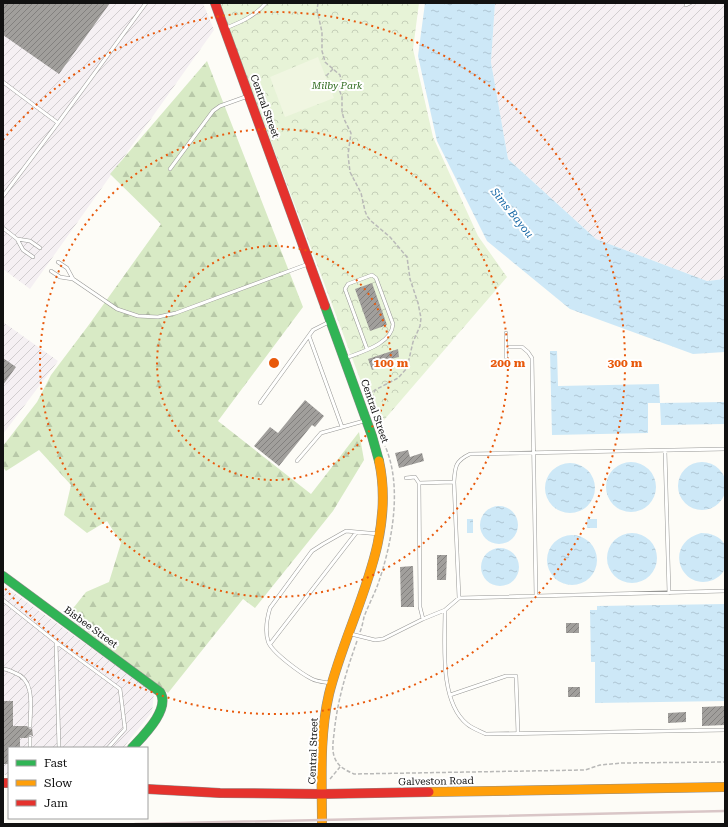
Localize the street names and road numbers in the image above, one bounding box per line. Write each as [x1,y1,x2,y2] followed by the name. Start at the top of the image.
[248,73,282,139] street label: Central Street
[359,378,391,445] street label: Central Street
[62,604,120,650] street label: Bisbee Street
[306,717,320,784] street label: Central Street
[398,775,474,787] street label: Galveston Road

